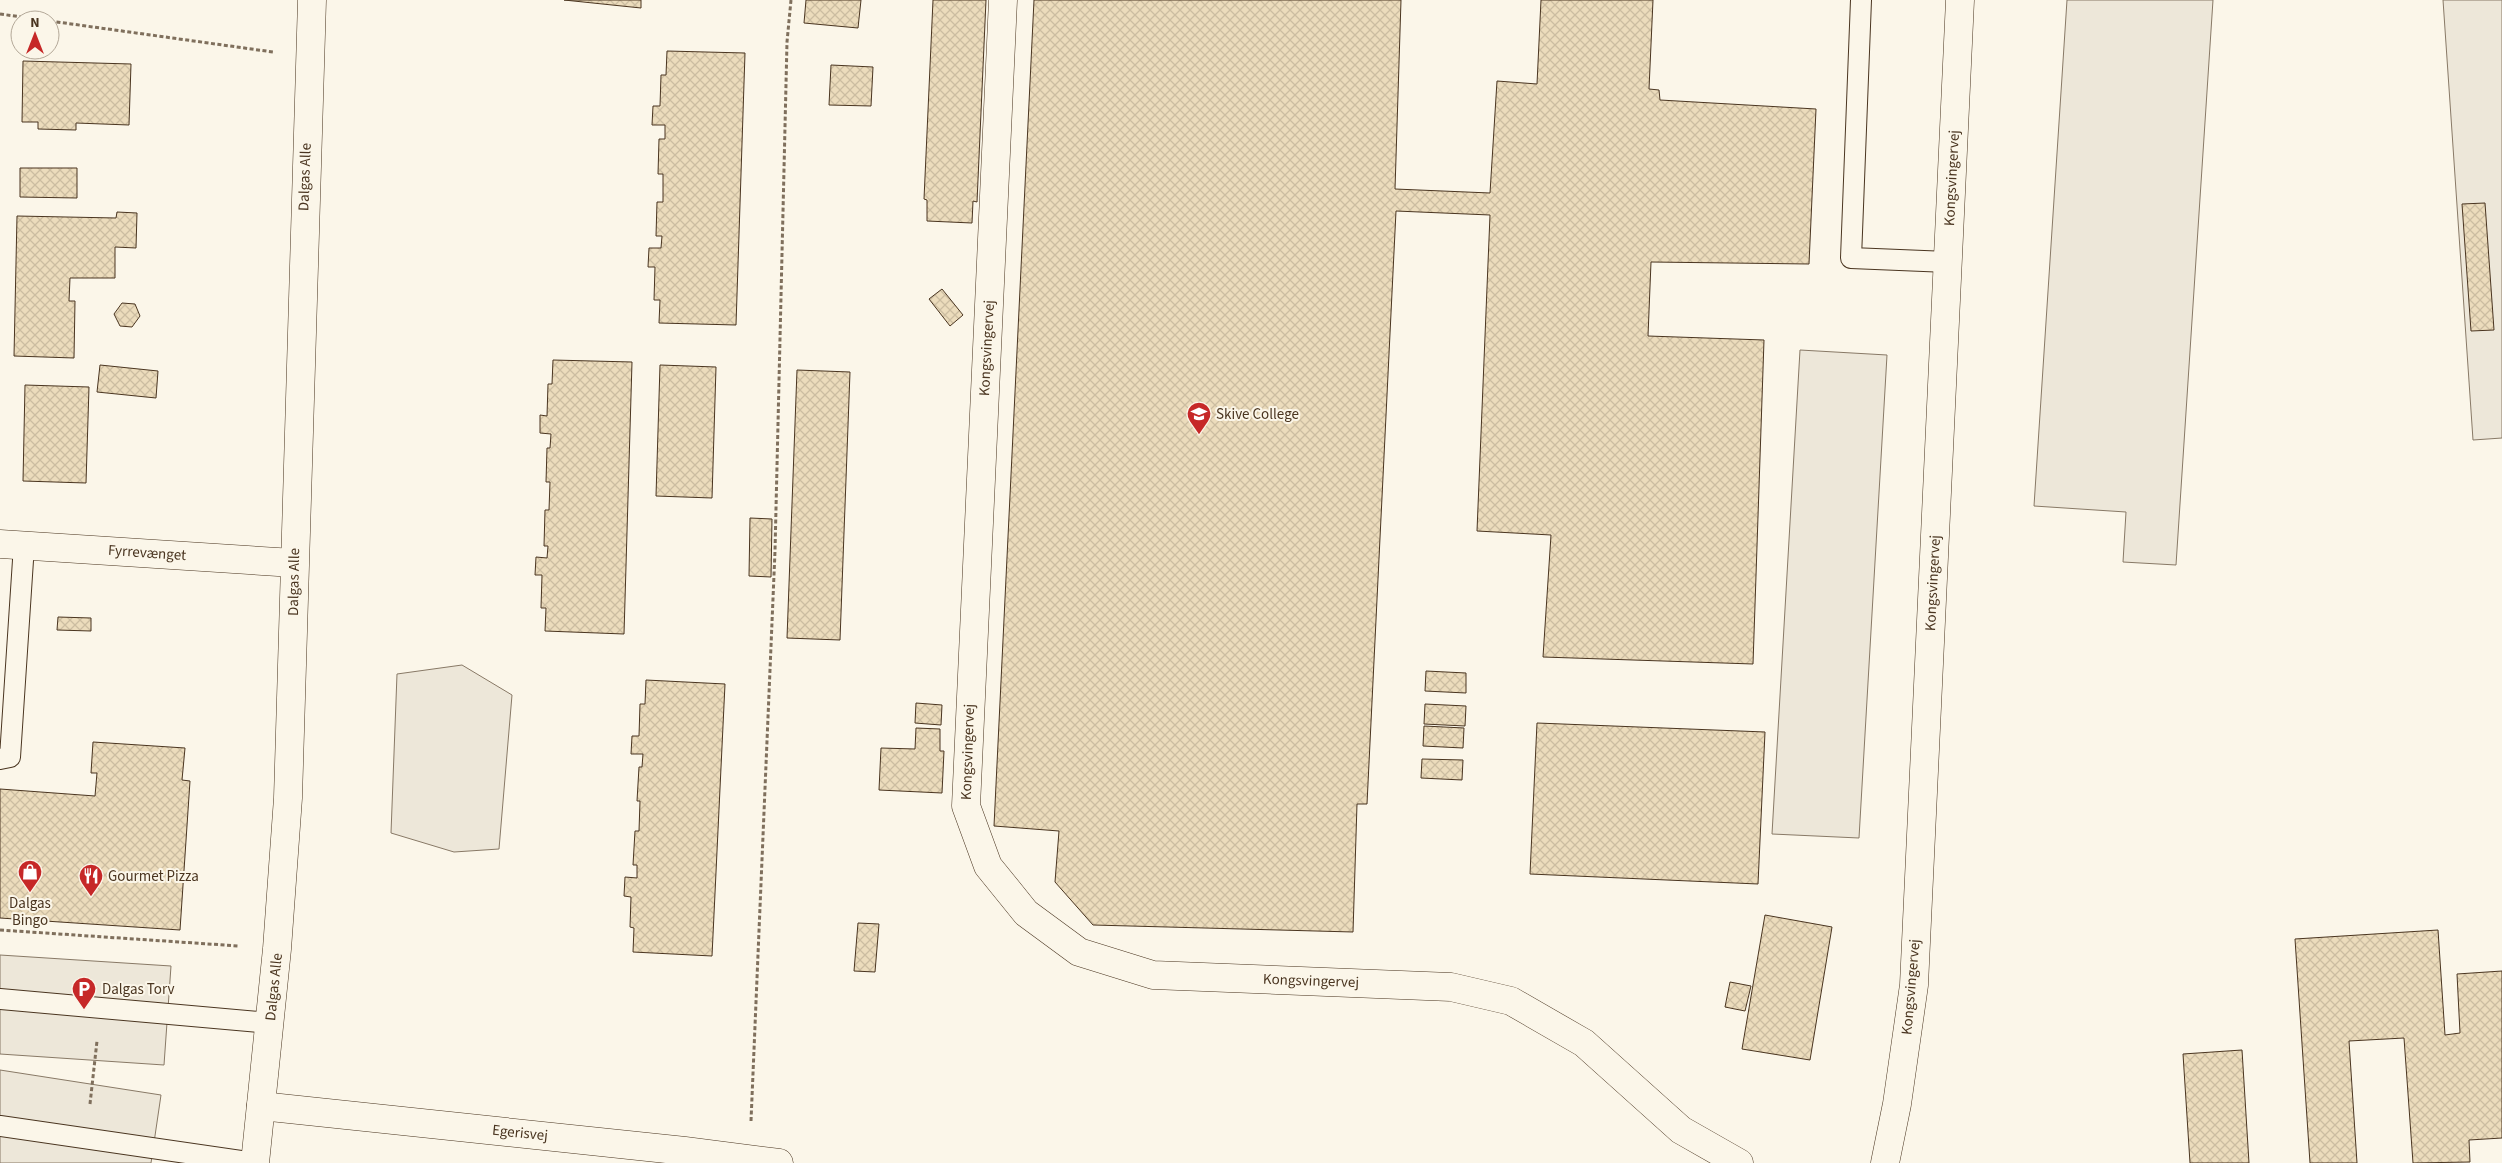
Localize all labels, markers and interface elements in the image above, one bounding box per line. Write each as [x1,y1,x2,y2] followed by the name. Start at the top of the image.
[10,10,60,60] north arrow
[30,13,40,33] text: N
[1939,129,1965,227] street label: Kongsvingervej
[293,143,317,211] street label: Dalgas Alle
[974,299,1000,397] street label: Kongsvingervej
[1186,401,1212,435] school or university icon: Skive College
[1216,404,1299,425] place label: Skive College
[1920,534,1946,632] street label: Kongsvingervej
[107,540,187,566] street label: Fyrrevænget
[283,548,305,616] street label: Dalgas Alle
[956,704,980,800] street label: Kongsvingervej
[17,859,43,893] shop icon: Dalgas Bingo
[78,863,104,897] restaurant icon: Gourmet Pizza
[108,866,199,887] place label: Gourmet Pizza
[9,893,51,931] place label: Dalgas Bingo
[1896,938,1926,1036] street label: Kongsvingervej
[260,952,288,1022] street label: Dalgas Alle
[1263,969,1359,993] street label: Kongsvingervej
[71,976,97,1010] parking icon: Dalgas Torv
[102,979,175,1000] place label: Dalgas Torv
[491,1120,549,1146] street label: Egerisvej

